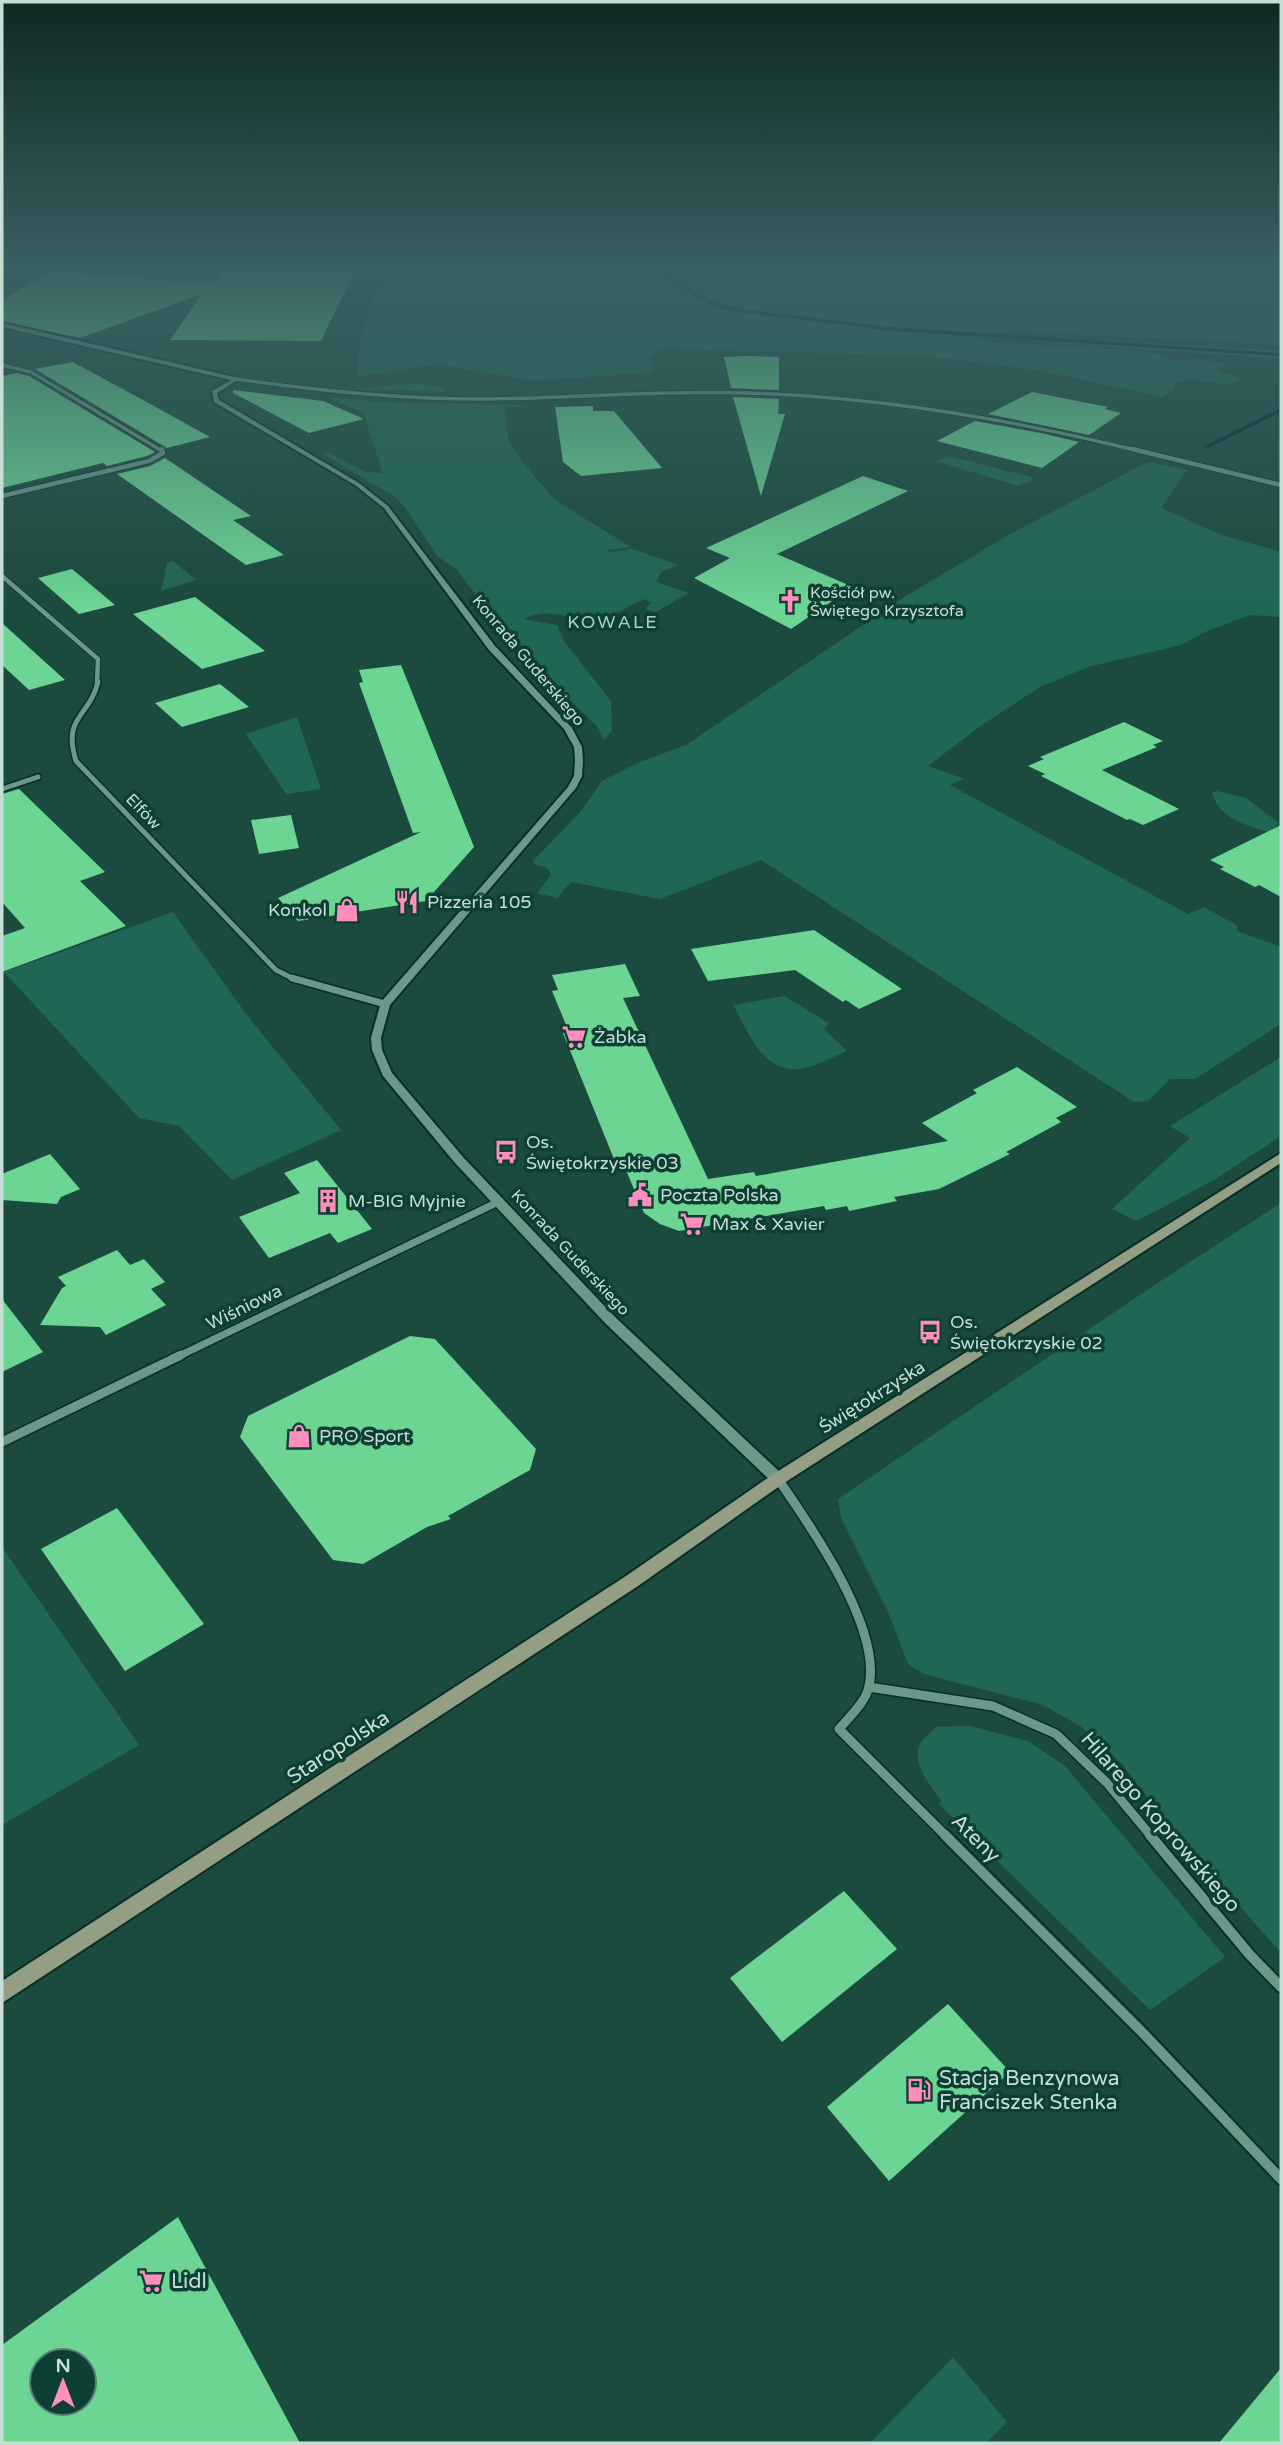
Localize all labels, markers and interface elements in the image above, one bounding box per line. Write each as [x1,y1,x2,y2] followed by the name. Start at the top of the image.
[810,583,964,621] place label: Kościół pw. Świętego Krzysztofa
[776,587,804,615] church icon: Kościół pw. Świętego Krzysztofa
[468,591,589,730] street label: Konrada Guderskiego
[567,611,659,633] district label: KOWALE
[121,790,165,834] street label: Elfów
[393,888,421,916] restaurant icon: Pizzeria 105
[427,891,532,913] place label: Pizzeria 105
[333,896,361,924] shop icon: Konkol
[268,899,327,921] place label: Konkol
[560,1023,588,1051] supermarket icon: Żabka
[594,1026,647,1048] place label: Żabka
[526,1131,679,1174] place label: Os. Świętokrzyskie 03
[492,1138,520,1166] bus stop icon: Os. Świętokrzyskie 03
[626,1181,654,1209] public building icon: Poczta Polska
[660,1184,779,1206] place label: Poczta Polska
[507,1186,634,1320] street label: Konrada Guderskiego
[314,1187,342,1215] building icon: M-BIG Myjnie
[348,1190,466,1212] place label: M-BIG Myjnie
[678,1210,706,1238] supermarket icon: Max & Xavier
[712,1213,825,1235] place label: Max & Xavier
[202,1279,286,1335] street label: Wiśniowa
[950,1311,1103,1354] place label: Os. Świętokrzyskie 02
[916,1318,944,1346] bus stop icon: Os. Świętokrzyskie 02
[815,1356,929,1438] street label: Świętokrzyska
[285,1422,313,1450] shop icon: PRO Sport
[319,1425,410,1447] place label: PRO Sport
[282,1705,394,1790] street label: Staropolska
[1076,1727,1246,1918] street label: Hilarego Koprowskiego
[946,1809,1005,1868] street label: Ateny
[939,2066,1120,2115] place label: Stacja Benzynowa Franciszek Stenka
[905,2076,933,2104] fuel station icon: Stacja Benzynowa Franciszek Stenka
[137,2267,165,2295] supermarket icon: Lidl
[171,2269,207,2294] place label: Lidl
[28,2347,98,2417] north arrow
[55,2355,71,2377] text: N

